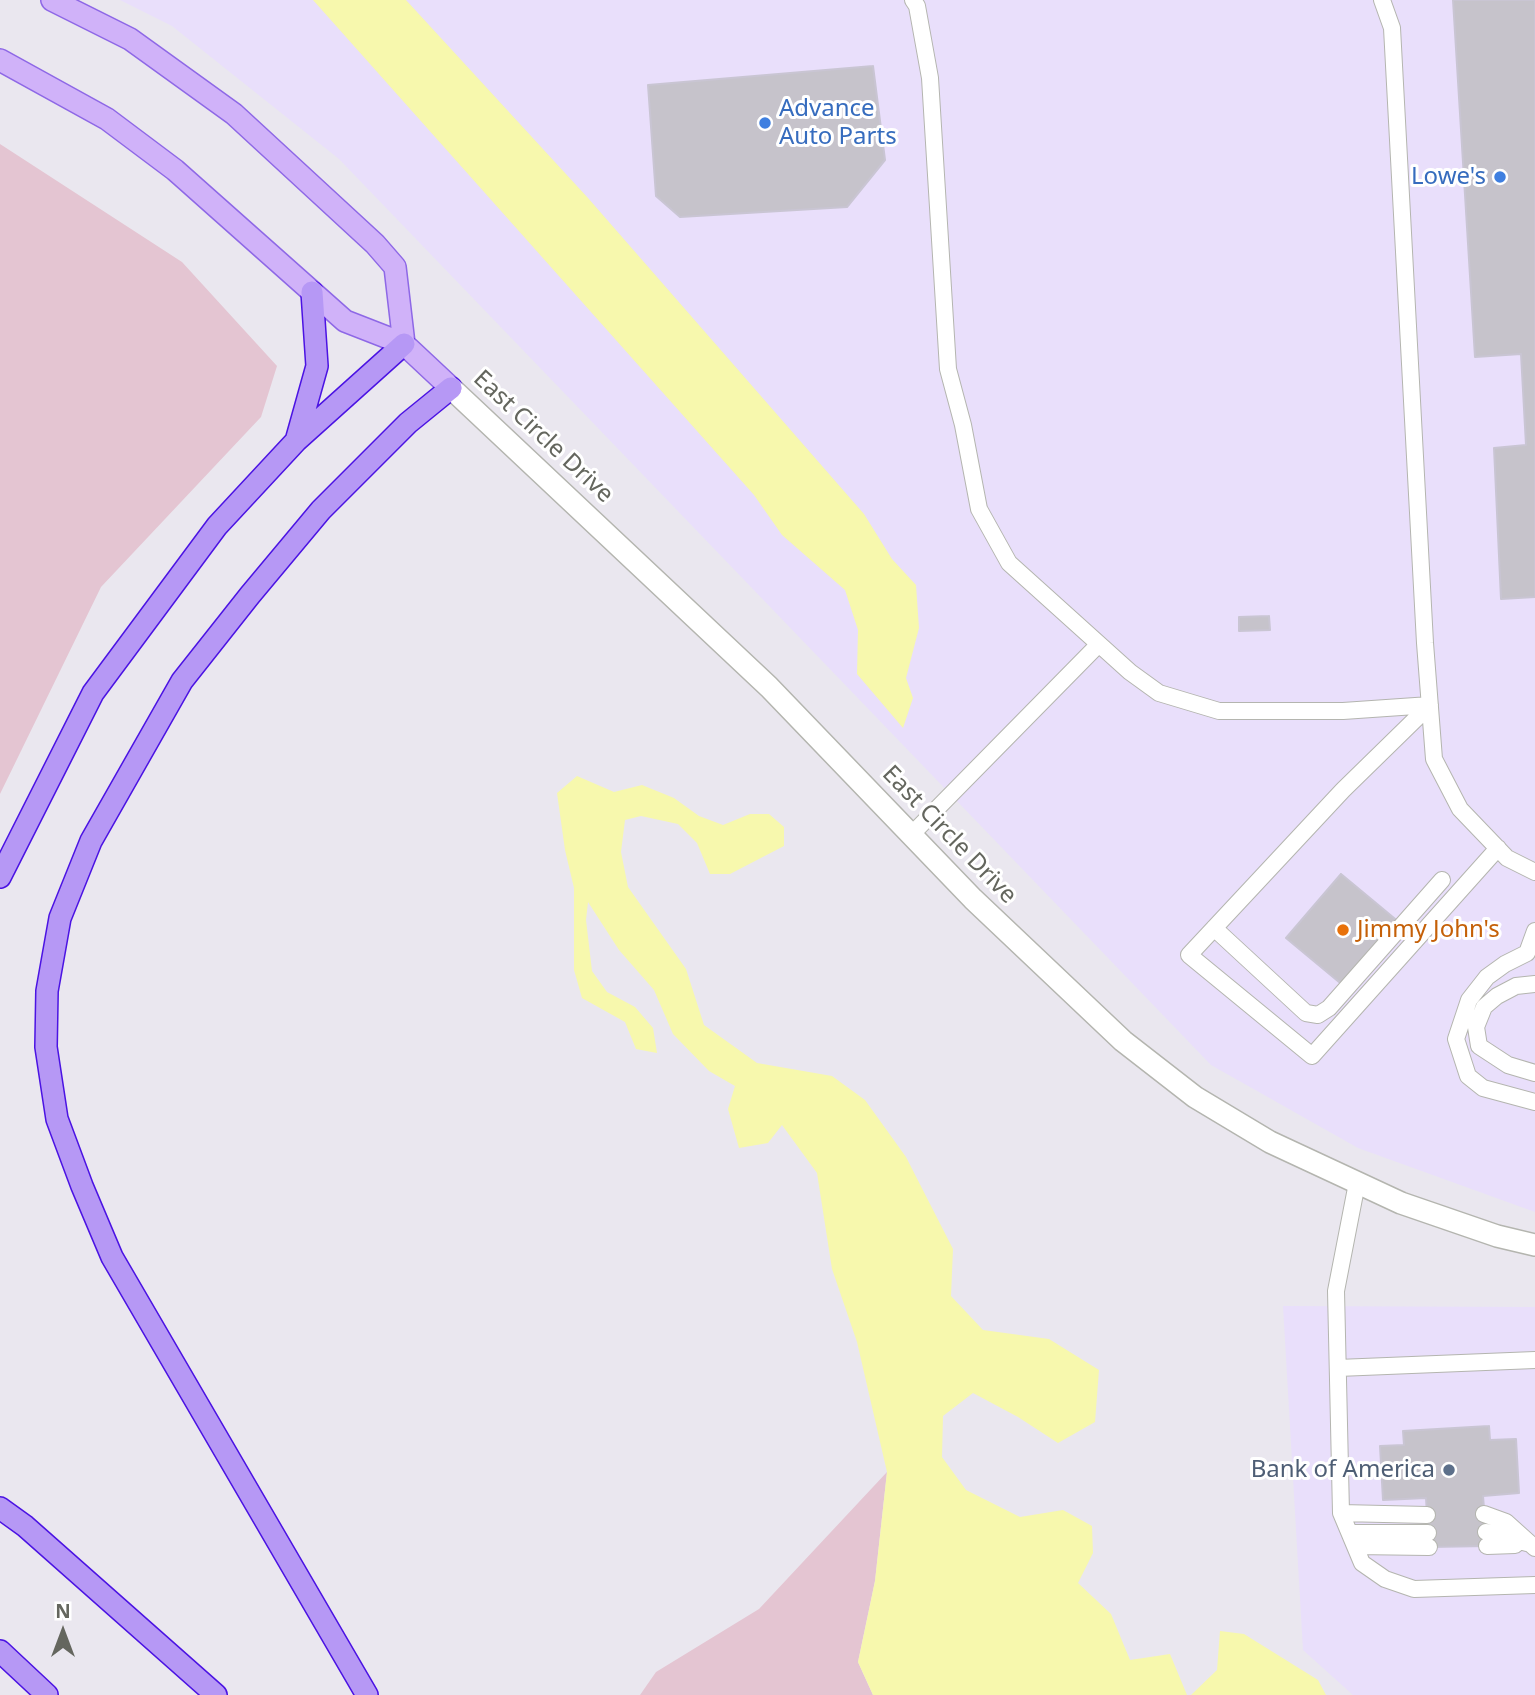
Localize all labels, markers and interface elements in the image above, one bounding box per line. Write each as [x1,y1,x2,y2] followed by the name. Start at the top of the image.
[779,95,897,151] place label: Advance Auto Parts
[757,115,773,131] marker: Advance Auto Parts
[1411,163,1486,191] place label: Lowe's
[1492,169,1508,185] marker: Lowe's
[467,365,619,509] street label: East Circle Drive
[876,760,1022,910] street label: East Circle Drive
[1357,916,1500,944] place label: Jimmy John's
[1335,922,1351,938] marker: Jimmy John's
[1251,1456,1435,1484] place label: Bank of America
[1441,1462,1457,1478] marker: Bank of America
[28,1597,98,1667] north arrow
[55,1598,71,1624] text: N

